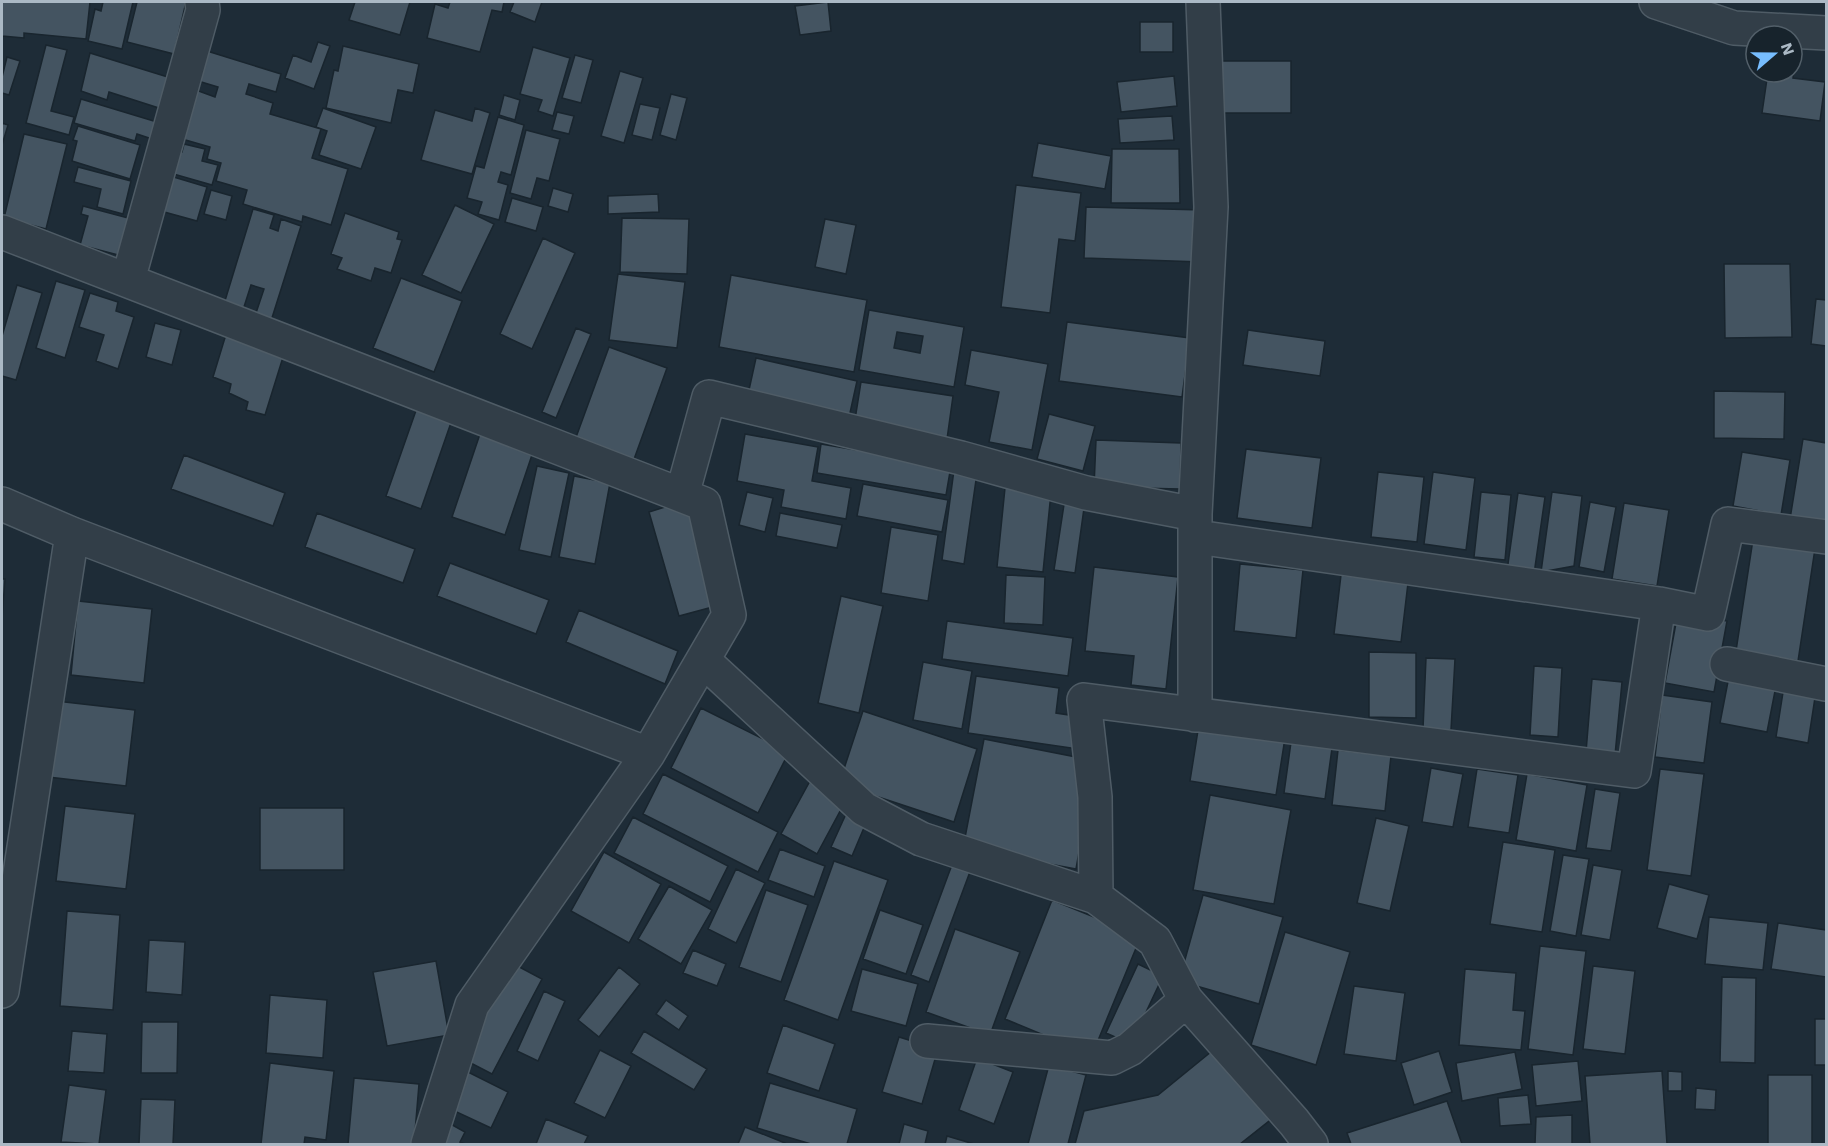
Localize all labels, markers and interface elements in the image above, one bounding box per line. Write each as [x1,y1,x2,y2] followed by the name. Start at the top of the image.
[1744,24,1804,84] north arrow
[1777,40,1799,58] text: N

